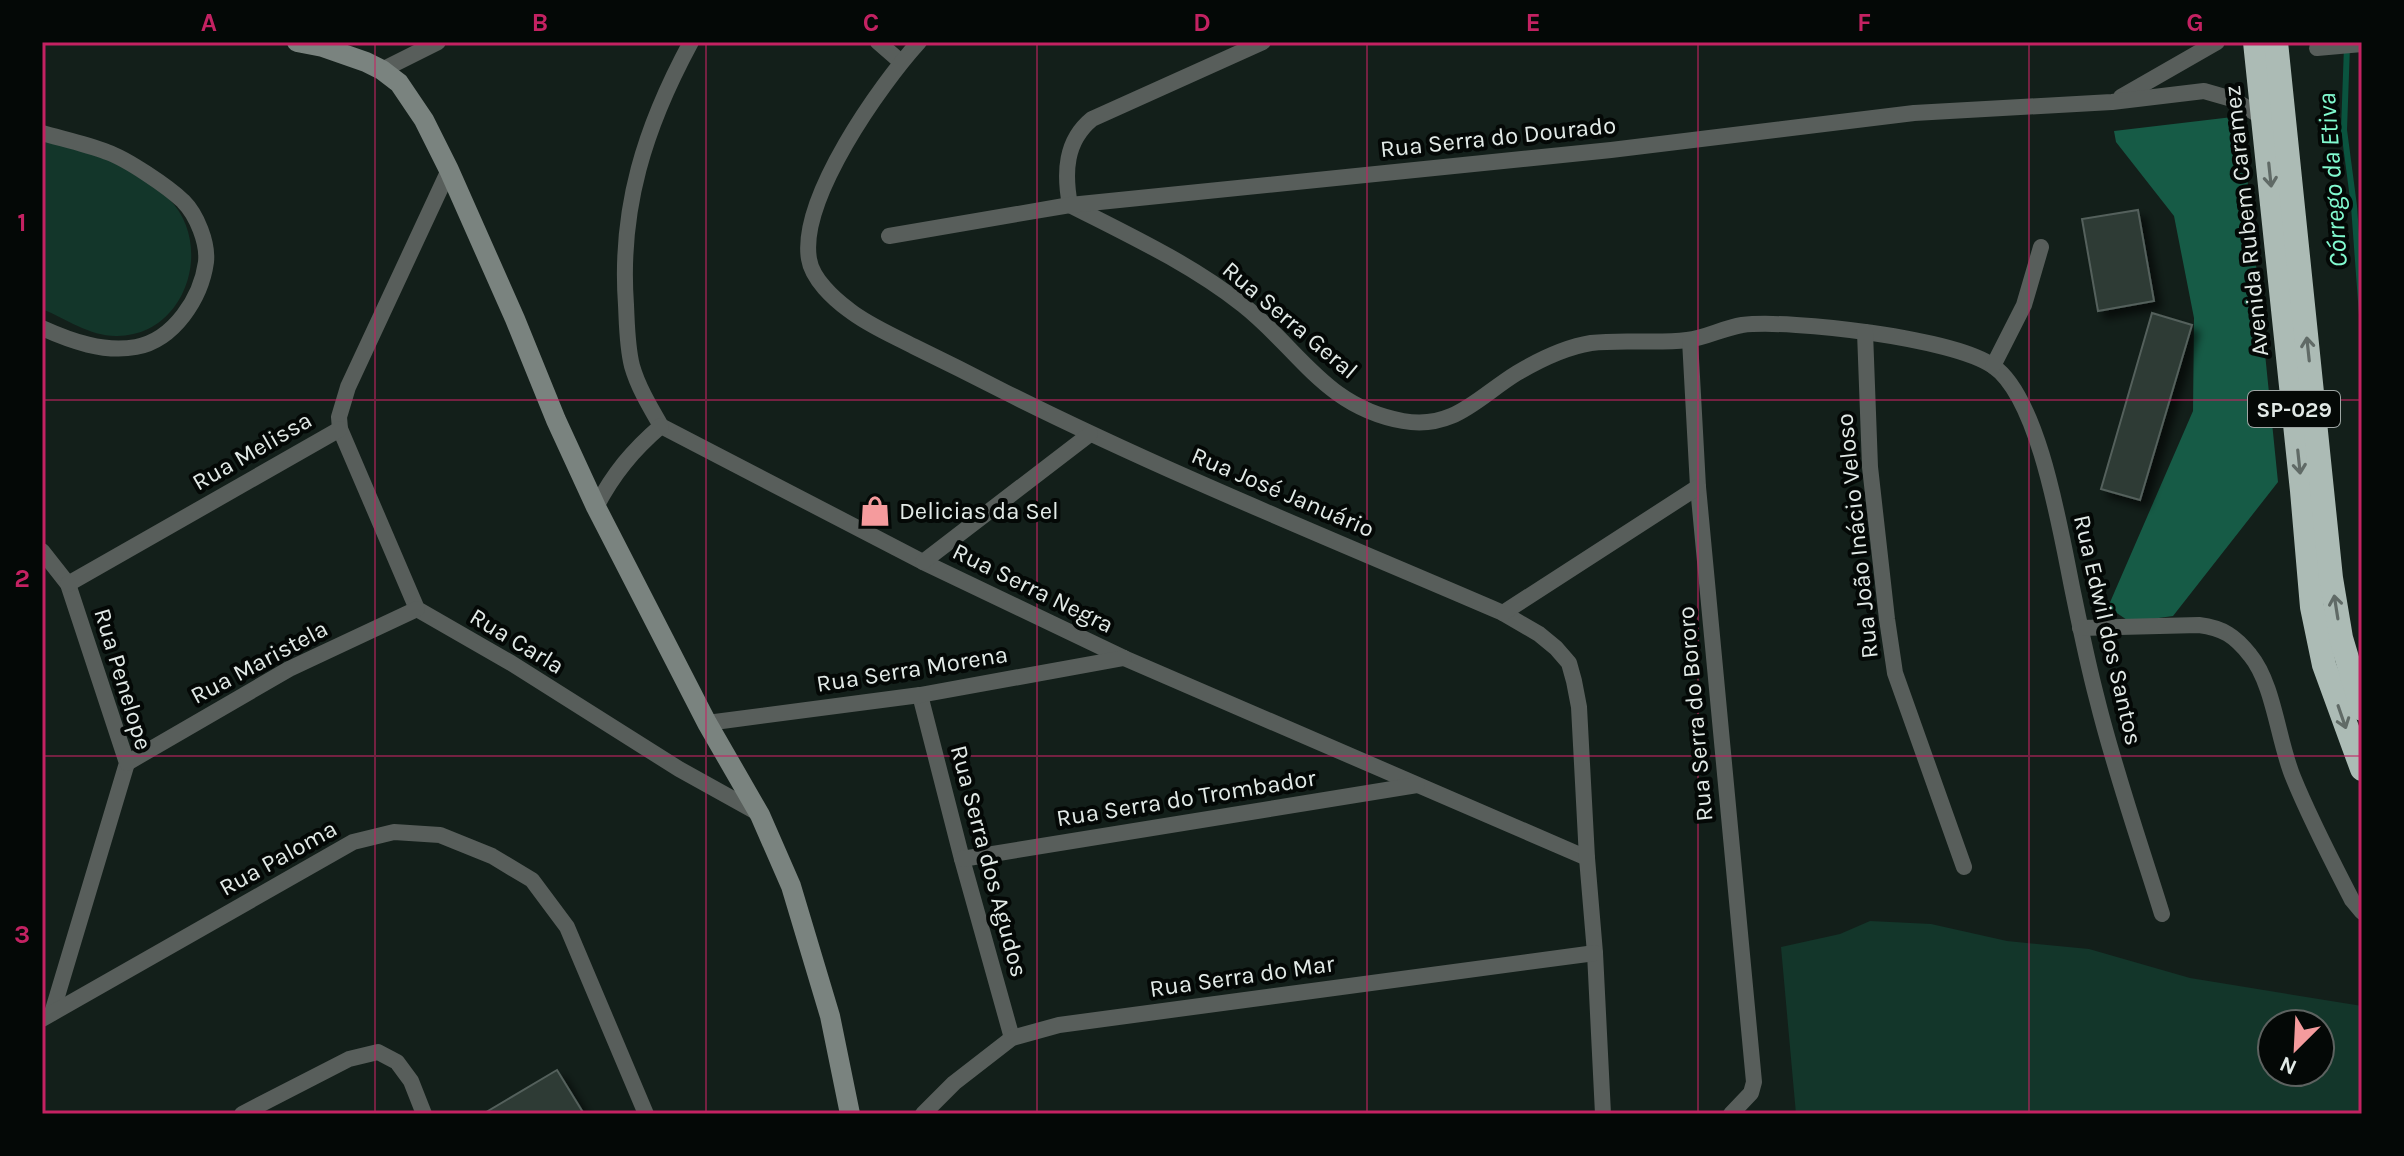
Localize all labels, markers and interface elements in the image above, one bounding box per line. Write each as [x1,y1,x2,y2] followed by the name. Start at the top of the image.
[201,7,217,38] text: A
[532,7,548,38] text: B
[863,7,879,38] text: C
[1193,7,1211,38] text: D
[1525,7,1541,38] text: E
[1857,7,1871,38] text: F
[2186,7,2204,38] text: G
[2218,84,2274,358] street label: Avenida Rubem Caramez
[2311,92,2354,268] water label: Córrego da Etiva
[1379,111,1617,163] street label: Rua Serra do Dourado
[2263,161,2278,188] one-way arrow
[17,207,27,238] text: 1
[1217,255,1363,385] street label: Rua Serra Geral
[2300,336,2315,362] one-way arrow
[2248,391,2340,427] road number: SP-029
[187,406,317,496] street label: Rua Melissa
[1830,412,1884,660] street label: Rua João Inácio Veloso
[1187,441,1379,543] street label: Rua José Januário
[2292,448,2307,475] one-way arrow
[858,494,892,528] shop icon: Delicias da Sel
[899,497,1059,525] place label: Delicias da Sel
[2068,512,2148,748] street label: Rua Edwil dos Santos
[948,537,1118,639] street label: Rua Serra Negra
[14,563,30,594] text: 2
[2327,595,2342,620] one-way arrow
[465,602,569,680] street label: Rua Carla
[88,605,158,753] street label: Rua Penelope
[1672,605,1718,823] street label: Rua Serra do Bororo
[186,614,332,710] street label: Rua Maristela
[814,640,1010,698] street label: Rua Serra Morena
[2336,704,2351,729] one-way arrow
[945,742,1033,980] street label: Rua Serra dos Agudos
[1054,764,1318,832] street label: Rua Serra do Trombador
[214,814,342,902] street label: Rua Paloma
[14,919,30,950] text: 3
[1148,949,1337,1003] street label: Rua Serra do Mar
[2256,1008,2336,1088] north arrow
[2276,1050,2301,1080] text: N

